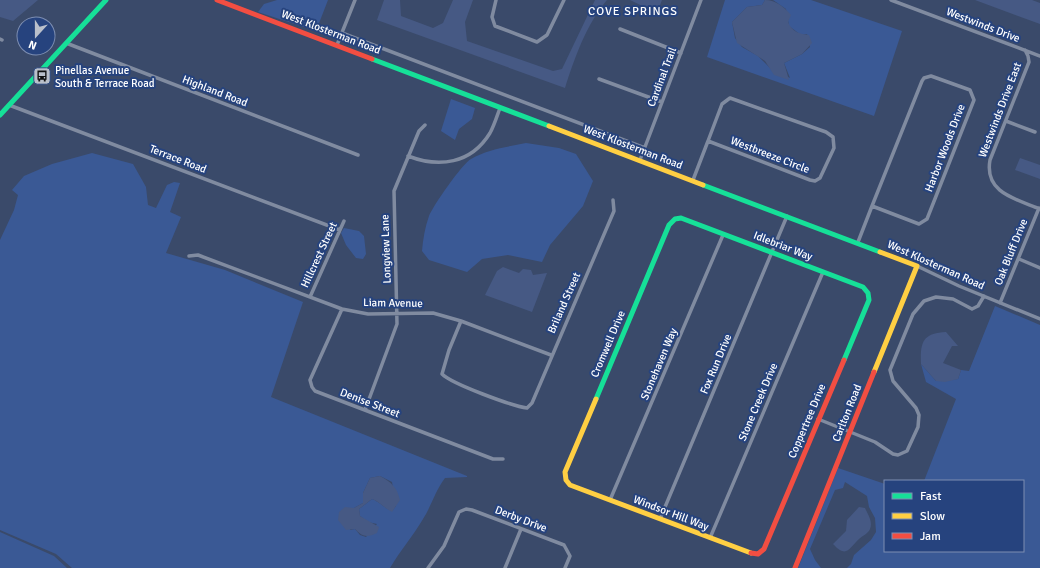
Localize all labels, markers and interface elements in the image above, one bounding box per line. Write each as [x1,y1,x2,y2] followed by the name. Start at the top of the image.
[588,4,678,19] district label: COVE SPRINGS
[944,5,1022,45] street label: Westwinds Drive
[280,7,383,57] street label: West Klosterman Road
[16,16,56,56] north arrow
[27,37,38,52] text: N
[645,45,679,109] street label: Cardinal Trail
[976,61,1024,159] street label: Westwinds Drive East
[55,64,155,90] place label: Pinellas Avenue South & Terrace Road
[32,66,52,86] bus stop icon: Pinellas Avenue South & Terrace Road
[181,73,250,109] street label: Highland Road
[922,102,968,194] street label: Harbor Woods Drive
[582,122,685,172] street label: West Klosterman Road
[729,134,811,176] street label: Westbreeze Circle
[148,142,209,176] street label: Terrace Road
[378,214,394,284] street label: Longview Lane
[992,217,1030,287] street label: Oak Bluff Drive
[298,220,340,290] street label: Hillcrest Street
[752,229,815,264] street label: Idlebriar Way
[885,238,987,292] street label: West Klosterman Road
[545,270,583,336] street label: Briland Street
[363,296,423,310] street label: Liam Avenue
[588,309,628,379] street label: Cromwell Drive
[638,325,680,402] street label: Stonehaven Way
[698,332,734,396] street label: Fox Run Drive
[736,361,780,443] street label: Stone Creek Drive
[785,382,829,460] street label: Coppertree Drive
[830,382,864,444] street label: Carlton Road
[338,386,402,420] street label: Denise Street
[884,480,1024,552] legend
[920,489,941,504] text: Fast
[631,493,711,534] street label: Windsor Hill Way
[493,503,549,535] street label: Derby Drive
[920,509,945,524] text: Slow
[920,529,941,544] text: Jam

